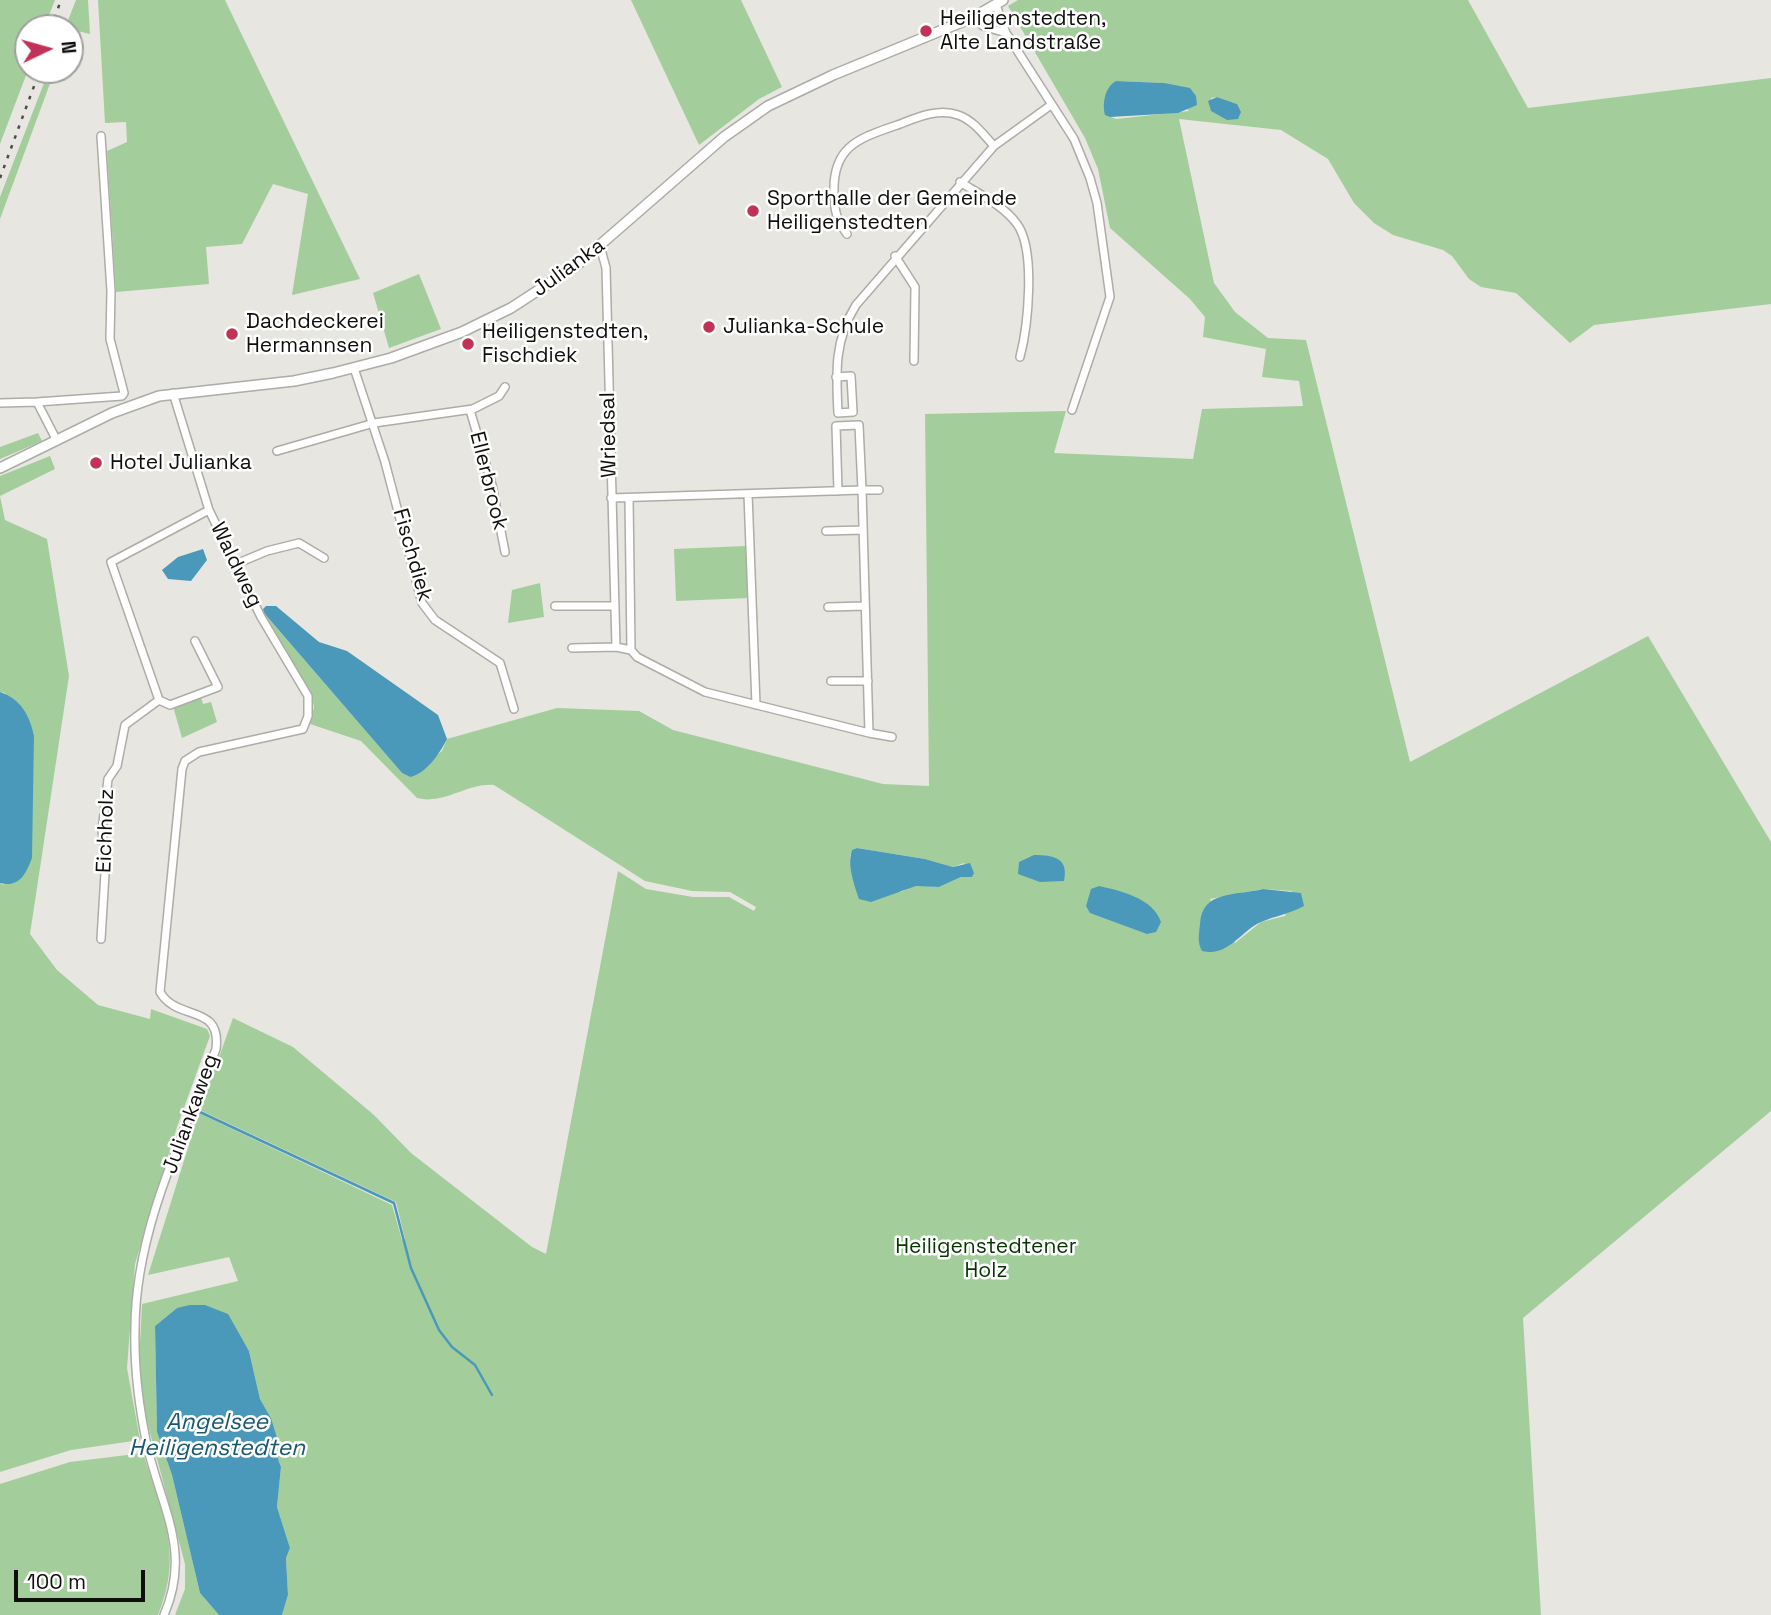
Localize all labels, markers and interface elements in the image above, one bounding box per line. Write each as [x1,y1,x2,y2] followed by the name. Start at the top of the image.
[940,6,1106,56] place label: Heiligenstedten, Alte Landstraße
[14,14,84,84] north arrow
[918,23,934,39] marker: Heiligenstedten, Alte Landstraße
[55,40,81,55] text: N
[767,186,1017,236] place label: Sporthalle der Gemeinde Heiligenstedten
[745,203,761,219] marker: Sporthalle der Gemeinde Heiligenstedten
[528,233,610,303] street label: Julianka
[246,309,384,359] place label: Dachdeckerei Hermannsen
[723,314,884,340] place label: Julianka-Schule
[482,319,648,369] place label: Heiligenstedten, Fischdiek
[701,319,717,335] marker: Julianka-Schule
[224,326,240,342] marker: Dachdeckerei Hermannsen
[460,336,476,352] marker: Heiligenstedten, Fischdiek
[596,392,622,478] street label: Wriedsal
[464,429,512,533] street label: Ellerbrook
[110,450,252,476] place label: Hotel Julianka
[88,455,104,471] marker: Hotel Julianka
[387,506,437,604] street label: Fischdiek
[205,518,267,612] street label: Waldweg
[92,788,120,874] street label: Eichholz
[158,1051,224,1177] street label: Juliankaweg
[895,1234,1077,1284] park label: Heiligenstedtener Holz
[129,1409,305,1463] water label: Angelsee Heiligenstedten
[18,1556,149,1600] scale bar
[27,1568,86,1595] text: 100 m

